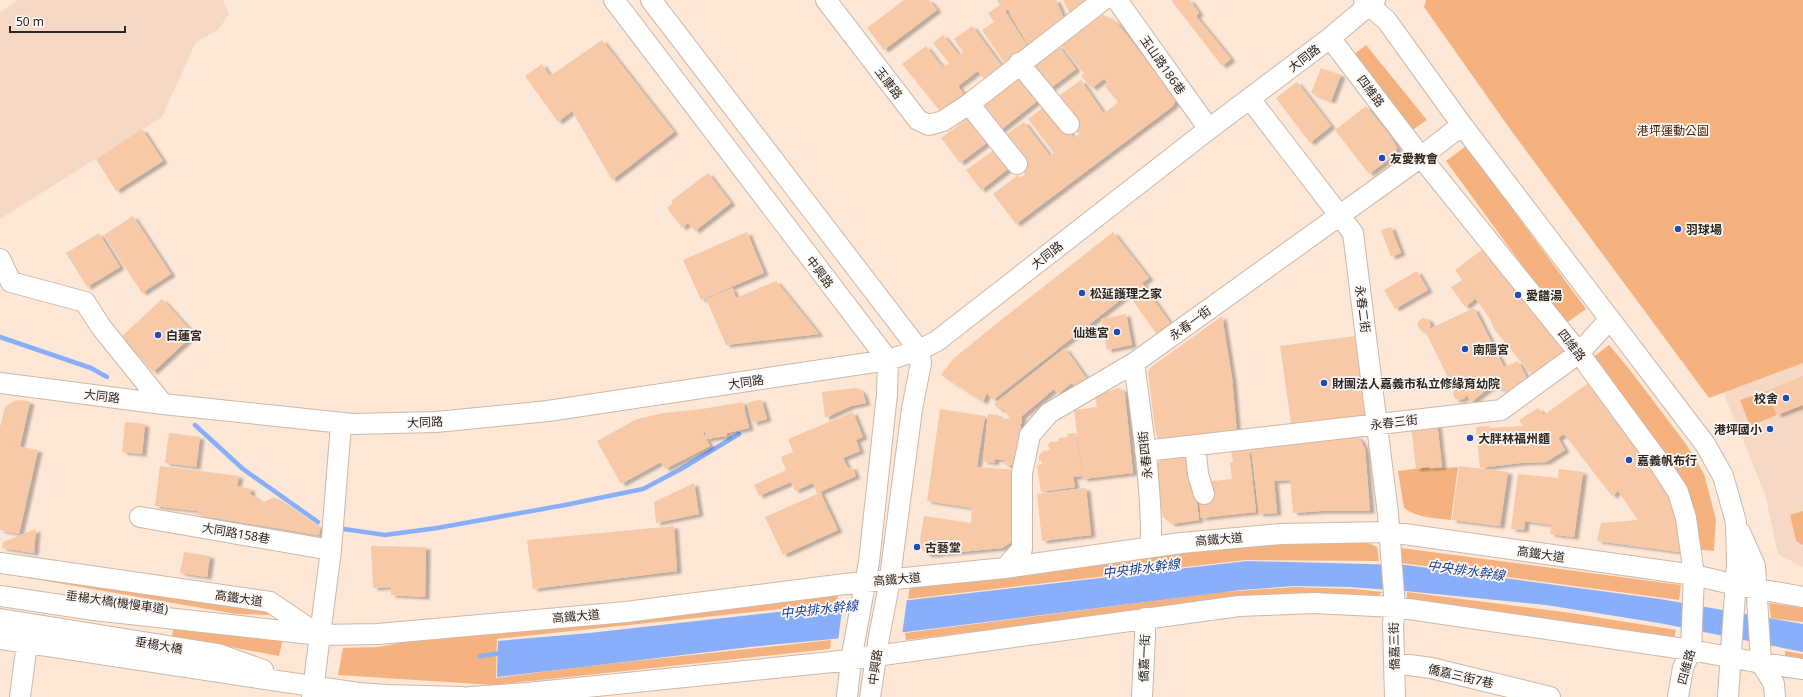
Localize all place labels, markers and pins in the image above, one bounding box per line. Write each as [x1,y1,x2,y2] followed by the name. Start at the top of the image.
[1390,150,1438,167] place label: 友愛教會
[1377,153,1387,163] marker: 友愛教會
[1686,221,1722,238] place label: 羽球場
[1673,224,1683,234] marker: 羽球場
[1090,285,1162,302] place label: 松延護理之家
[1526,287,1562,304] place label: 愛饍湯
[1077,288,1087,298] marker: 松延護理之家
[1513,290,1523,300] marker: 愛饍湯
[1073,324,1109,341] place label: 仙進宮
[166,327,202,344] place label: 白蓮宮
[1112,327,1122,337] marker: 仙進宮
[153,330,163,340] marker: 白蓮宮
[1473,341,1509,358] place label: 南隱宮
[1460,344,1470,354] marker: 南隱宮
[1332,375,1500,392] place label: 財團法人嘉義市私立修緣育幼院
[1319,378,1329,388] marker: 財團法人嘉義市私立修緣育幼院
[1754,390,1778,407] place label: 校舍
[1781,393,1791,403] marker: 校舍
[1714,421,1762,438] place label: 港坪國小
[1765,424,1775,434] marker: 港坪國小
[1478,430,1550,447] place label: 大胖林福州麵
[1465,433,1475,443] marker: 大胖林福州麵
[1637,452,1697,469] place label: 嘉義帆布行
[1624,455,1634,465] marker: 嘉義帆布行
[925,539,961,556] place label: 古藝堂
[912,542,922,552] marker: 古藝堂

